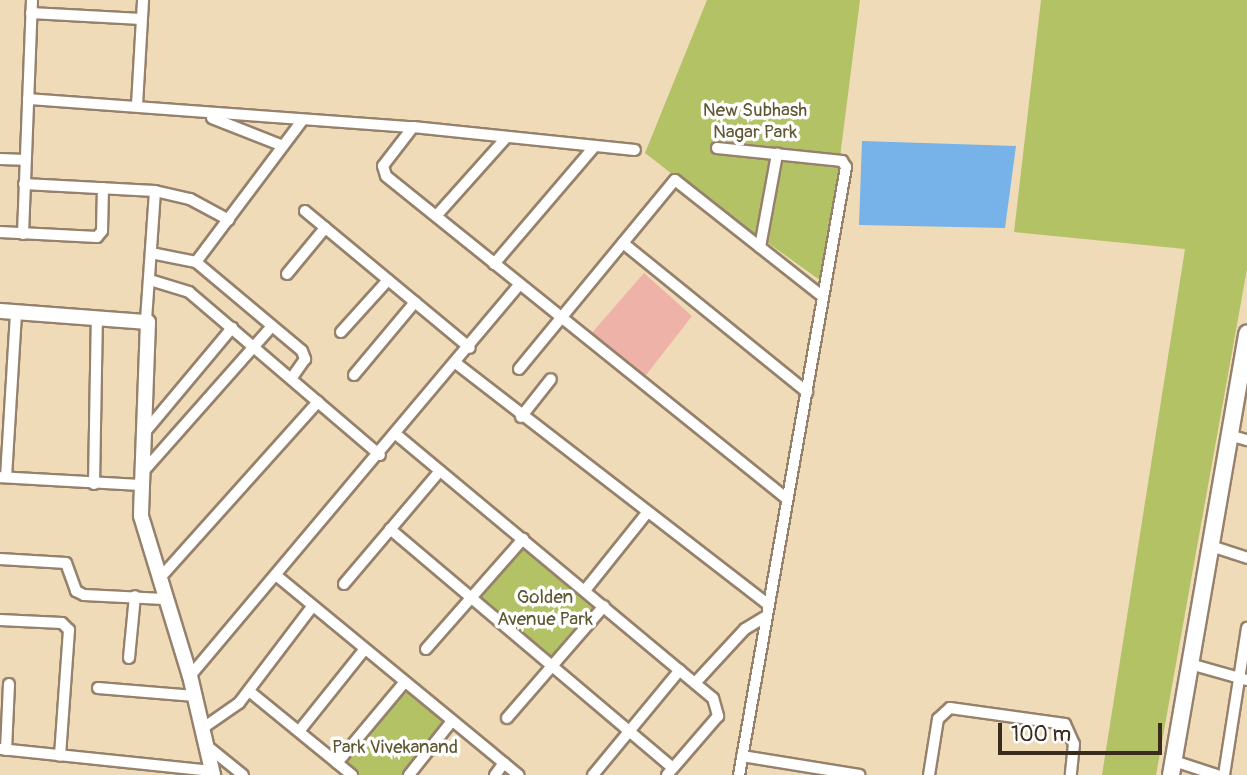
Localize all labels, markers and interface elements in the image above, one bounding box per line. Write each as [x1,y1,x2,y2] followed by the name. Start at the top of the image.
[703,100,807,144] park label: New Subhash Nagar Park
[497,587,593,631] park label: Golden Avenue Park
[1002,708,1166,752] scale bar
[1011,721,1071,748] text: 100 m
[332,737,458,759] park label: Park Vivekanand

